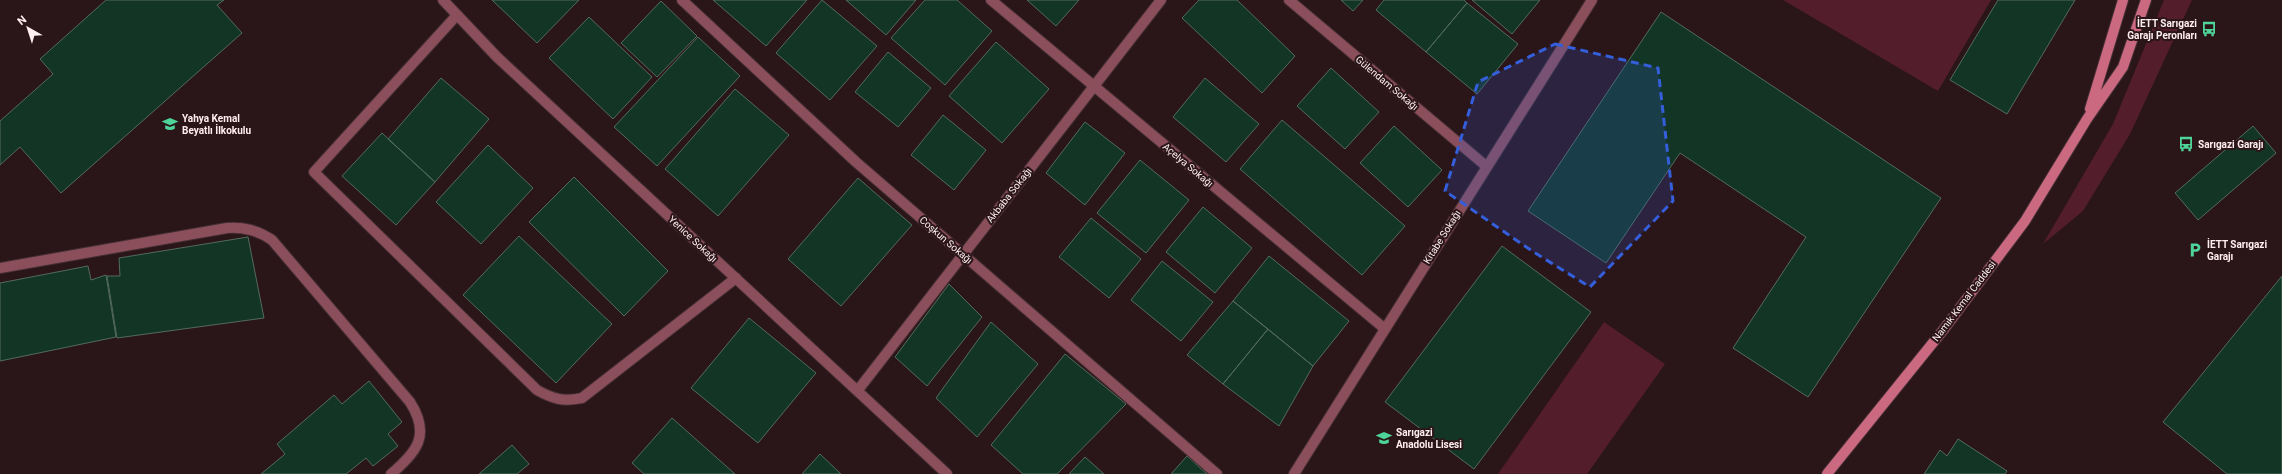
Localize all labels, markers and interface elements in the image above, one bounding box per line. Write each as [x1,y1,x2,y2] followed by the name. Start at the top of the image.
[8,8,48,48] north arrow
[15,13,29,28] text: N
[2127,16,2197,41] place label: İETT Sarıgazi Garajı Peronları
[2200,20,2218,38] bus stop icon: İETT Sarıgazi Garajı Peronları
[1354,54,1420,112] street label: Gülendam Sokağı
[182,113,251,136] place label: Yahya Kemal Beyatlı İlkokulu
[161,115,179,133] school or university icon: Yahya Kemal Beyatlı İlkokulu
[2177,135,2195,153] bus stop icon: Sarıgazi Garajı
[2198,139,2264,150] place label: Sarıgazi Garajı
[1161,141,1215,189] street label: Açelya Sokağı
[984,165,1034,225] street label: Akbaba Sokağı
[1421,208,1463,266] street label: Kitabe Sokağı
[667,214,719,264] street label: Yenice Sokağı
[917,214,975,266] street label: Coşkun Sokağı
[2207,237,2267,262] place label: İETT Sarıgazi Garajı
[2186,241,2204,259] parking icon: İETT Sarıgazi Garajı
[1930,259,1998,343] street label: Namık Kemal Caddesi
[1396,427,1462,450] place label: Sarıgazi Anadolu Lisesi
[1375,429,1393,447] school or university icon: Sarıgazi Anadolu Lisesi

